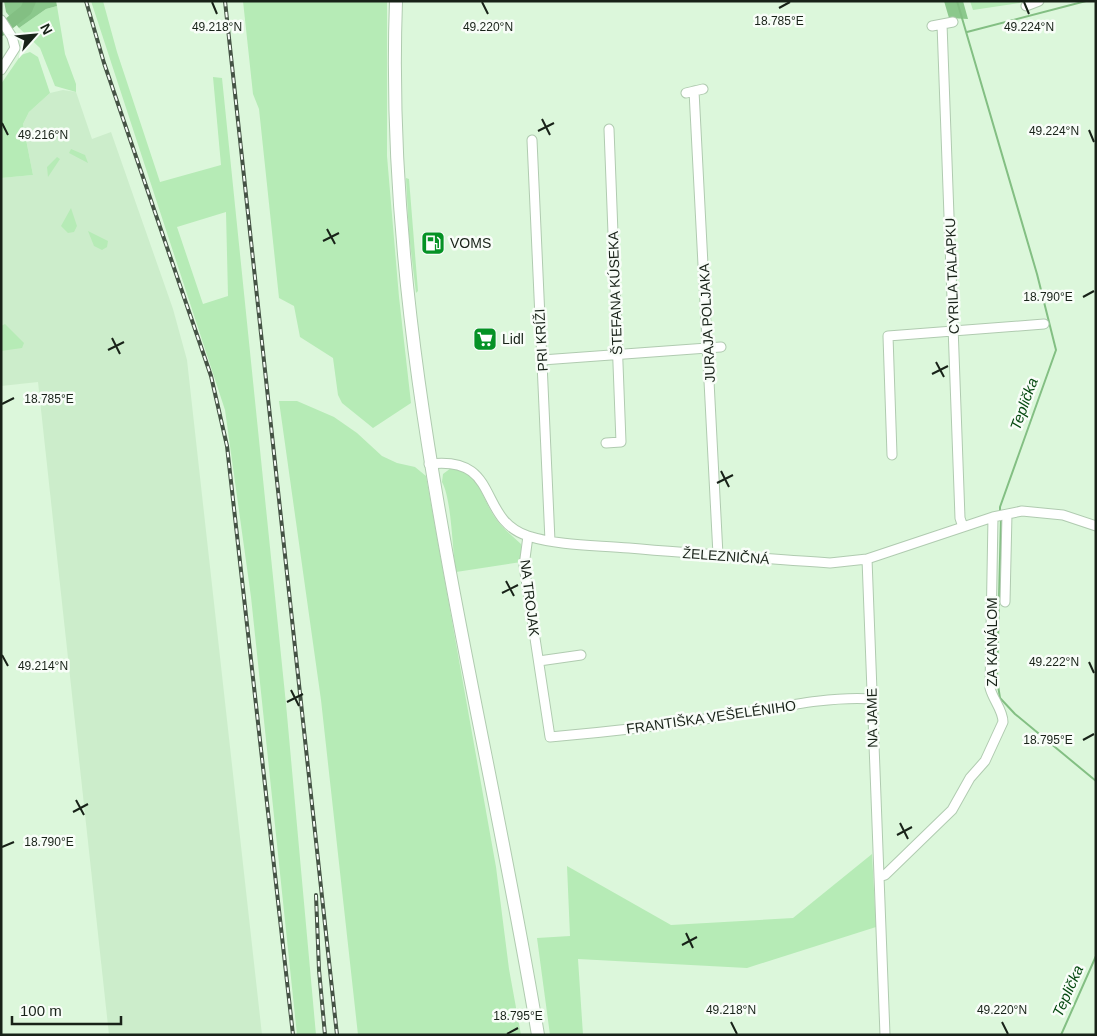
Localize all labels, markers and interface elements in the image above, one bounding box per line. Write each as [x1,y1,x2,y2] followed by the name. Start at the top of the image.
[10,10,60,60] north arrow
[754,14,804,28] text: 18.785°E
[192,20,242,34] text: 49.218°N
[463,20,513,34] text: 49.220°N
[1004,20,1054,34] text: 49.224°N
[37,21,56,37] text: N
[1029,124,1079,138] text: 49.224°N
[18,128,68,142] text: 49.216°N
[942,218,962,334] street label: CYRILA TALAPKU
[420,230,446,256] fuel station icon: VOMS
[605,230,625,355] street label: ŠTEFANA KÚSEKA
[450,235,491,251] place label: VOMS
[696,262,718,383] street label: JURAJA POLJAKA
[1023,290,1073,304] text: 18.790°E
[531,308,551,372] street label: PRI KRÍŽI
[472,326,498,352] supermarket icon: Lidl
[502,331,524,347] place label: Lidl
[1006,375,1041,432] water label: Teplička
[24,392,74,406] text: 18.785°E
[682,545,771,567] street label: ŽELEZNIČNÁ
[517,559,543,638] street label: NA TROJAK
[984,597,1000,687] street label: ZA KANÁLOM
[1029,655,1079,669] text: 49.222°N
[18,659,68,673] text: 49.214°N
[863,688,881,748] street label: NA JAME
[625,697,797,737] street label: FRANTIŠKA VEŠELÉNIHO
[1023,733,1073,747] text: 18.795°E
[24,835,74,849] text: 18.790°E
[1049,962,1086,1019] water label: Teplička
[12,994,121,1026] scale bar
[20,1002,62,1019] text: 100 m
[706,1003,756,1017] text: 49.218°N
[977,1003,1027,1017] text: 49.220°N
[493,1009,543,1023] text: 18.795°E

